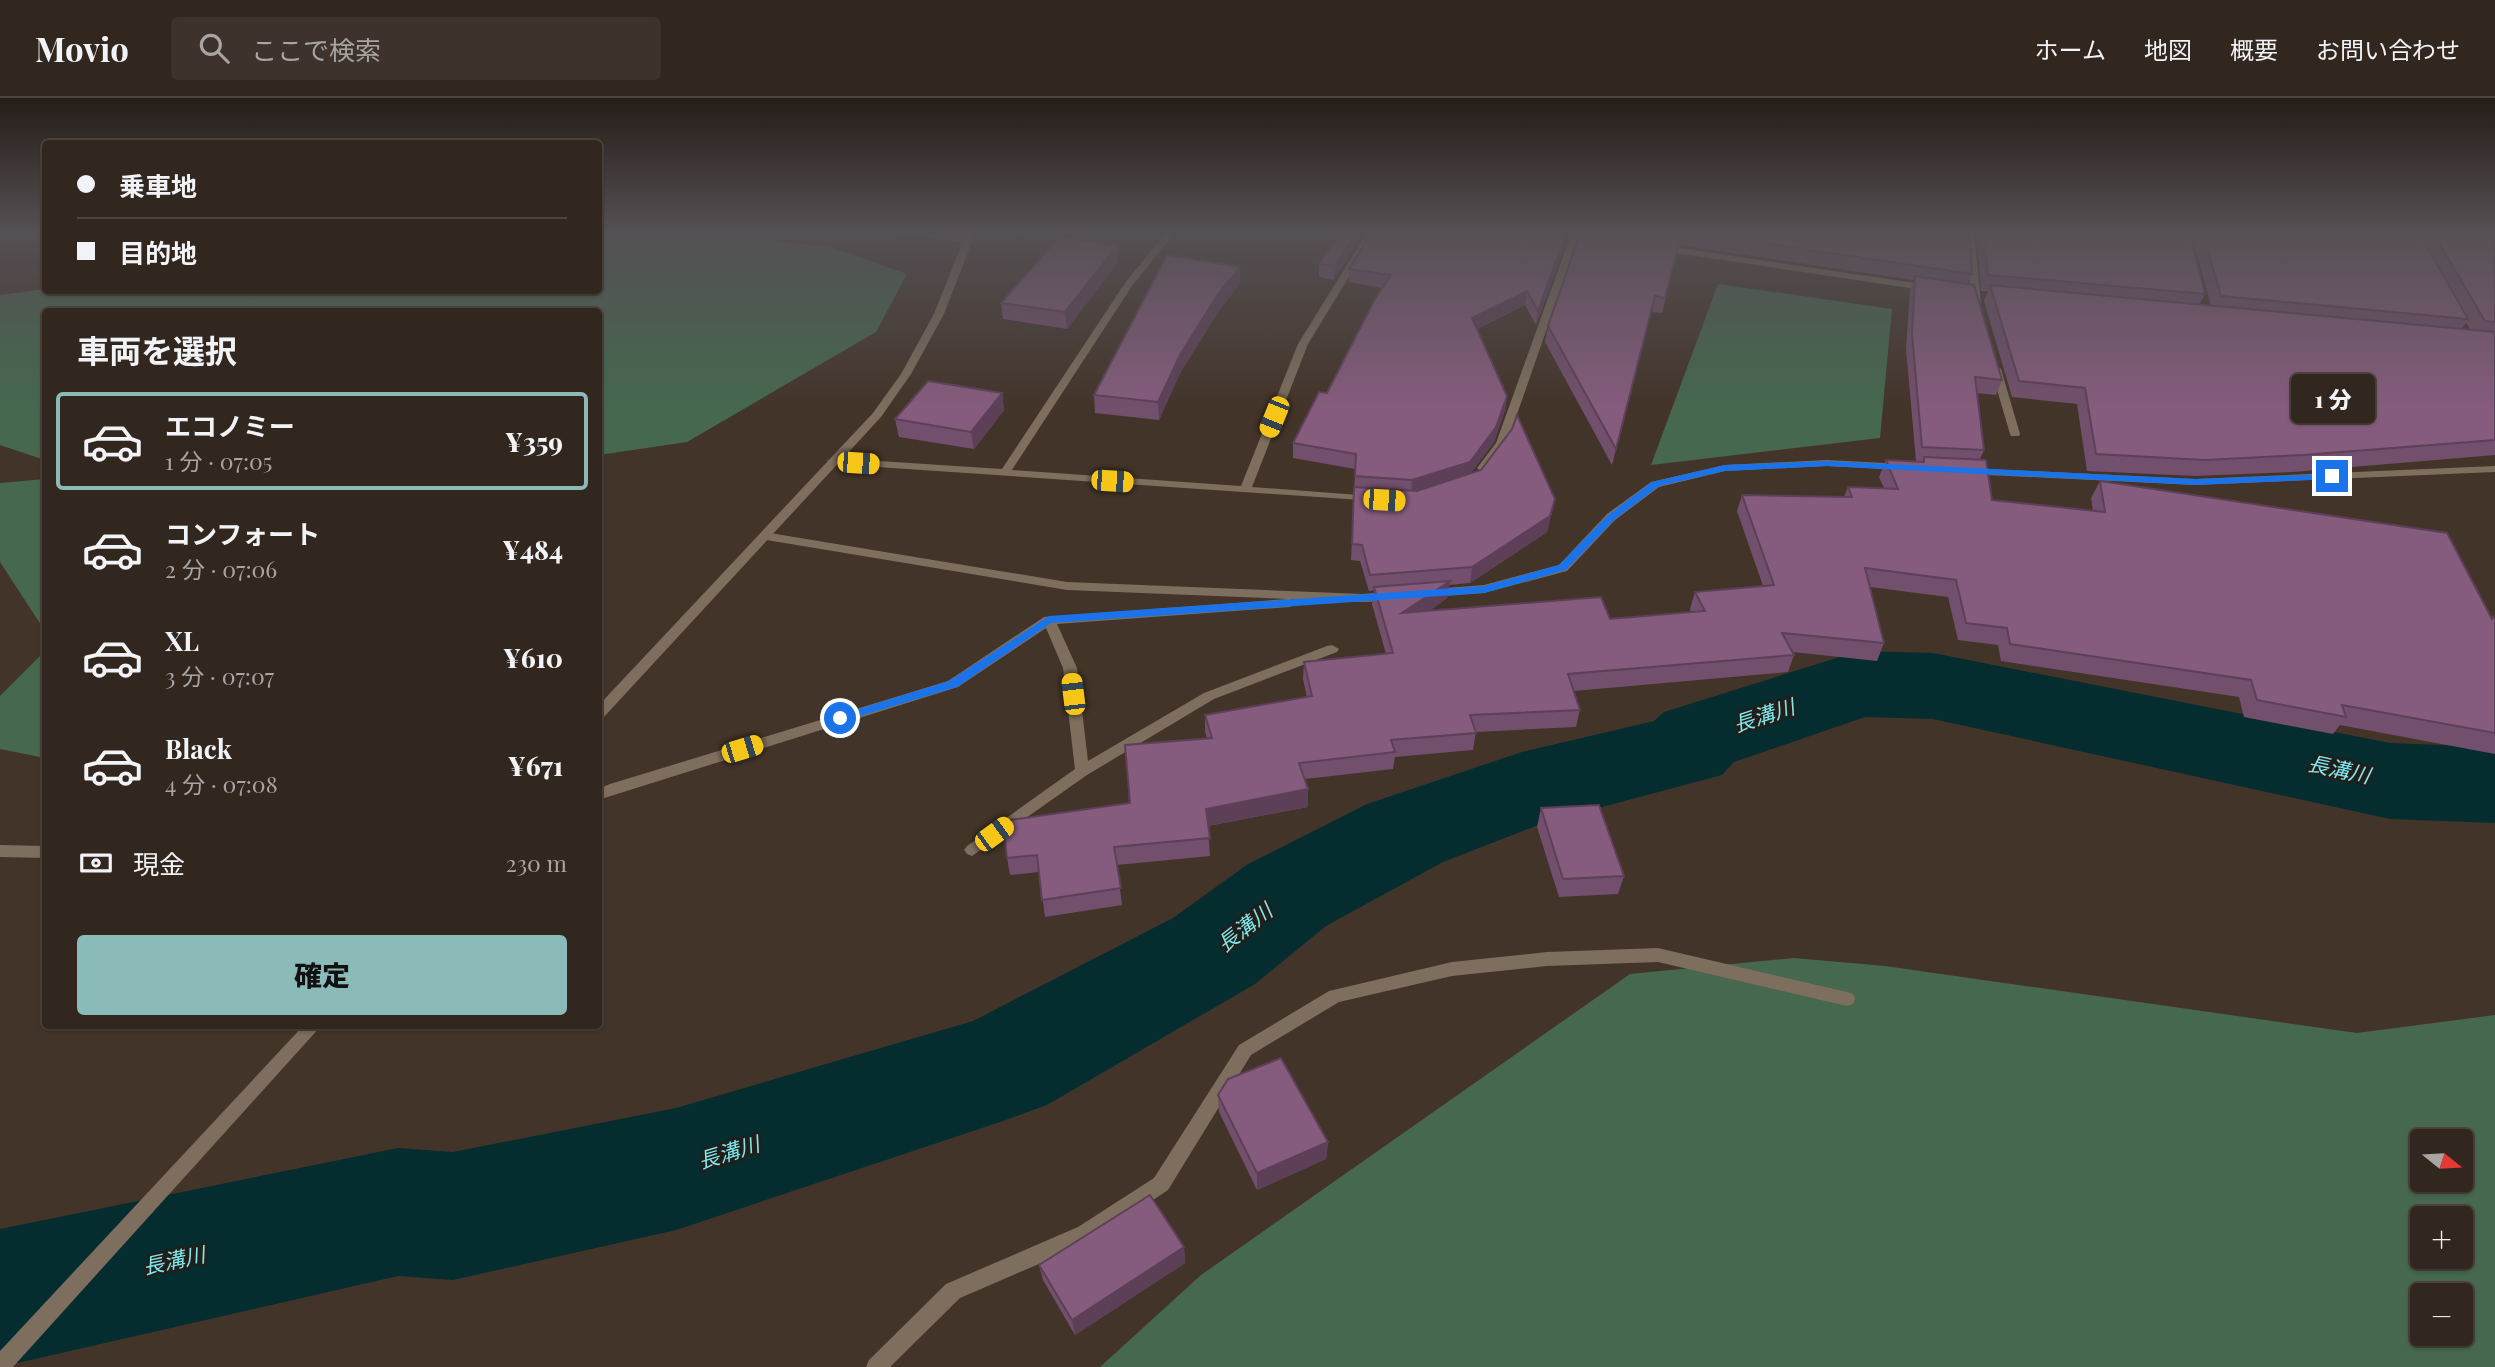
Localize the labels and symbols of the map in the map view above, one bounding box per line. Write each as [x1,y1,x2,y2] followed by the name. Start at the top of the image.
[2290,374,2374,424] callout: 1 分
[1257,394,1292,440] car
[837,451,880,475] car
[2316,460,2348,492] route end
[1091,469,1134,493] car
[1363,488,1406,512] car
[1061,672,1086,716] car
[1729,690,1800,737] water label: 長溝川
[824,702,856,734] route start
[719,733,766,765] car
[2306,748,2375,789] water label: 長溝川
[971,813,1018,855] car
[1210,895,1279,957] water label: 長溝川
[694,1128,765,1174] water label: 長溝川
[2410,1129,2473,1192] north arrow
[140,1238,209,1279] water label: 長溝川

